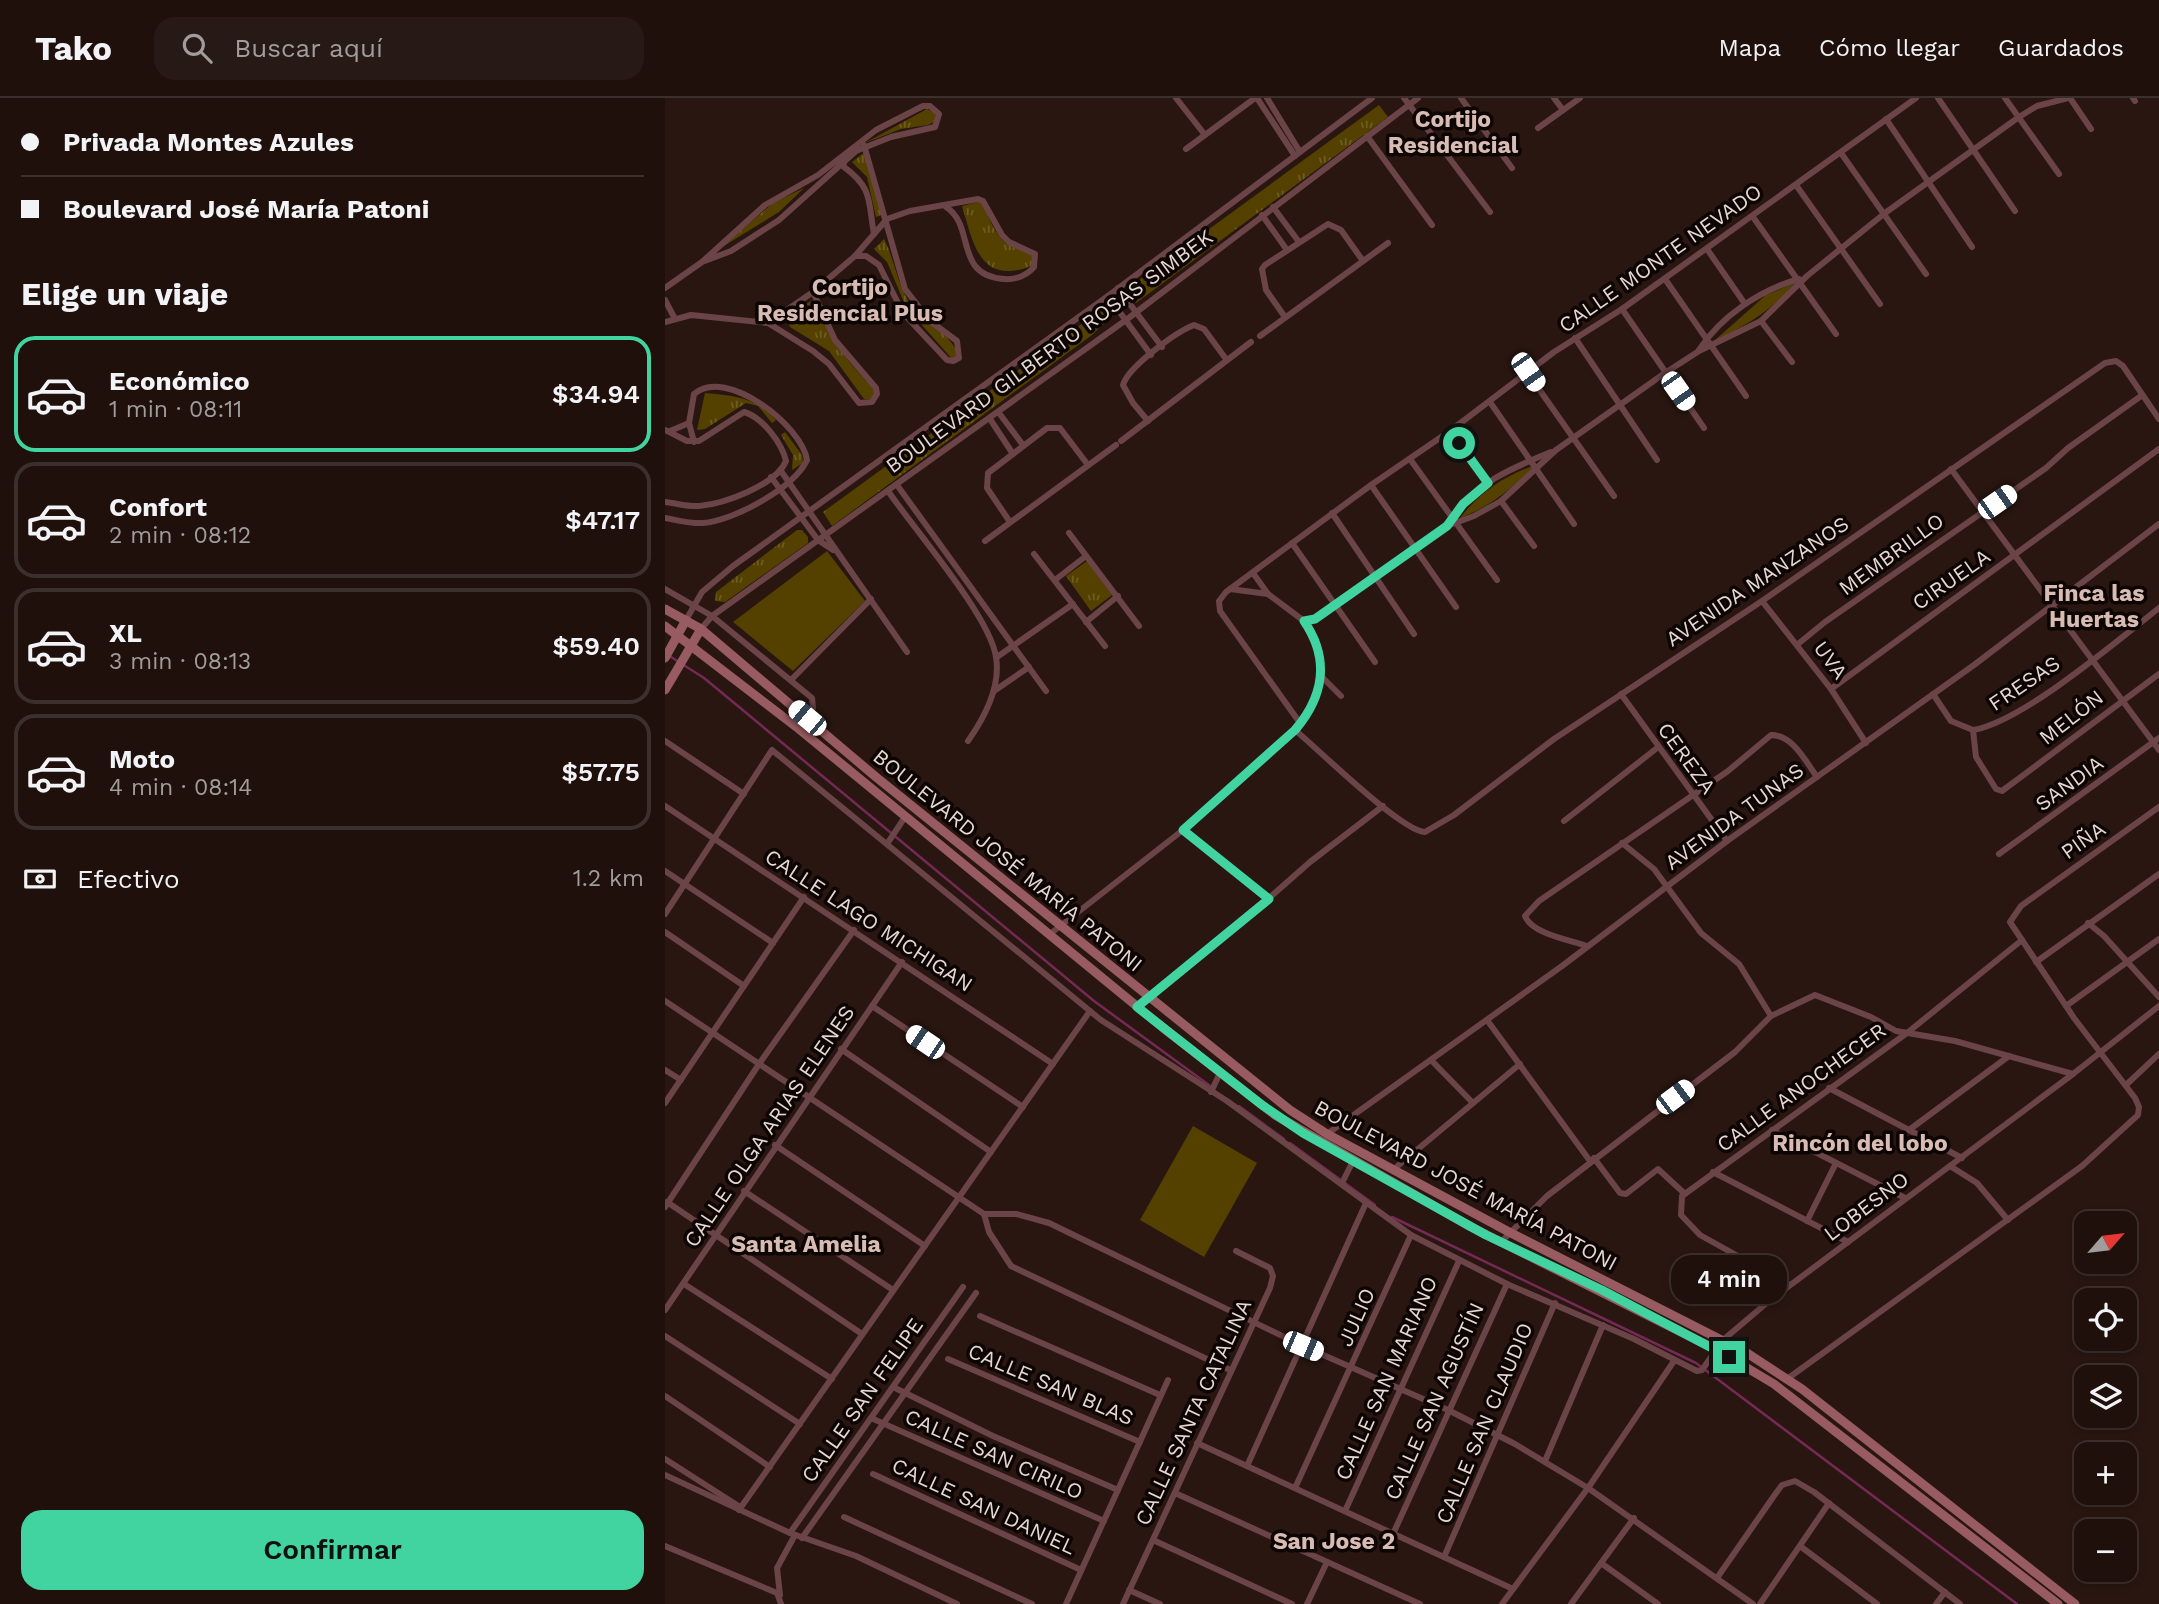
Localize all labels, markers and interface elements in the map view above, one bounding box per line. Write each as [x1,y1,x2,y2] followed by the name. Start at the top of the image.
[154,17,644,80] search box
[35,29,112,68] text: Tako
[178,29,216,67] icon: search
[234,33,383,63] text: Buscar aquí
[1719,34,1781,62] text: Mapa
[1819,34,1960,62] text: Cómo llegar
[1998,34,2124,62] text: Guardados
[1388,106,1519,159] district label: Cortijo Residencial
[63,127,354,157] text: Privada Montes Azules
[1554,178,1766,338] street label: CALLE MONTE NEVADO
[63,194,429,224] text: Boulevard José María Patoni
[881,224,1218,478] street label: BOULEVARD GILBERTO ROSAS SIMBEK
[757,274,943,327] district label: Cortijo Residencial Plus
[21,275,228,313] text: Elige un viaje
[1508,349,1549,395] car
[25,363,88,426] icon: car
[109,366,250,396] text: Económico
[1658,368,1699,414] car
[552,379,640,409] text: $34.94
[109,396,242,423] text: 1 min · 08:11
[1443,427,1475,459] route start
[1974,481,2021,523] car
[25,489,88,552] icon: car
[109,492,207,522] text: Confort
[565,505,640,535] text: $47.17
[1834,508,1948,600] street label: MEMBRILLO
[1661,511,1853,651] street label: AVENIDA MANZANOS
[109,522,251,549] text: 2 min · 08:12
[1907,543,1995,615] street label: CIRUELA
[2043,580,2145,633] district label: Finca las Huertas
[25,615,88,678] icon: car
[109,618,142,648] text: XL
[552,631,640,661] text: $59.40
[1809,636,1853,684] street label: UVA
[109,648,251,675] text: 3 min · 08:13
[1984,650,2064,716] street label: FRESAS
[2034,684,2108,750] street label: MELÓN
[785,696,830,740] car
[1653,717,1721,799] street label: CEREZA
[25,741,88,804] icon: car
[109,744,175,774] text: Moto
[868,744,1148,976] street label: BOULEVARD JOSÉ MARÍA PATONI
[2030,750,2108,816] street label: SANDIA
[561,757,640,787] text: $57.75
[1660,757,1808,875] street label: AVENIDA TUNAS
[109,774,252,801] text: 4 min · 08:14
[2056,816,2110,864] street label: PIÑA
[760,843,978,997] street label: CALLE LAGO MICHIGAN
[21,860,59,898] icon: cash
[77,864,180,894] text: Efectivo
[573,865,644,892] text: 1.2 km
[679,1000,859,1252] street label: CALLE OLGA ARIAS ELENES
[1712,1017,1890,1157] street label: CALLE ANOCHECER
[902,1022,949,1062] car
[1652,1076,1699,1118] car
[1310,1094,1622,1276] street label: BOULEVARD JOSÉ MARÍA PATONI
[1772,1130,1948,1157] district label: Rincón del lobo
[1819,1166,1913,1246] street label: LOBESNO
[2074,1211,2137,1274] north arrow
[2074,1211,2137,1582] map controls
[731,1231,882,1258] district label: Santa Amelia
[1671,1256,1787,1304] callout: 4 min
[1697,1266,1761,1293] text: 4 min
[1330,1272,1442,1484] street label: CALLE SAN MARIANO
[1332,1284,1380,1350] street label: JULIO
[2074,1288,2137,1351] button: locate
[1130,1295,1256,1529] street label: CALLE SANTA CATALINA
[1379,1298,1489,1504] street label: CALLE SAN AGUSTÍN
[796,1313,928,1487] street label: CALLE SAN FELIPE
[1430,1319,1538,1527] street label: CALLE SAN CLAUDIO
[1280,1328,1327,1364] car
[965,1338,1137,1430] street label: CALLE SAN BLAS
[1713,1341,1745,1373] route end
[2074,1365,2137,1428] button: layers
[901,1403,1087,1505] street label: CALLE SAN CIRILO
[2074,1442,2137,1505] button: +
[888,1452,1080,1560] street label: CALLE SAN DANIEL
[21,1510,644,1590] button: Confirmar
[2074,1519,2137,1582] button: −
[1273,1528,1395,1555] district label: San Jose 2

